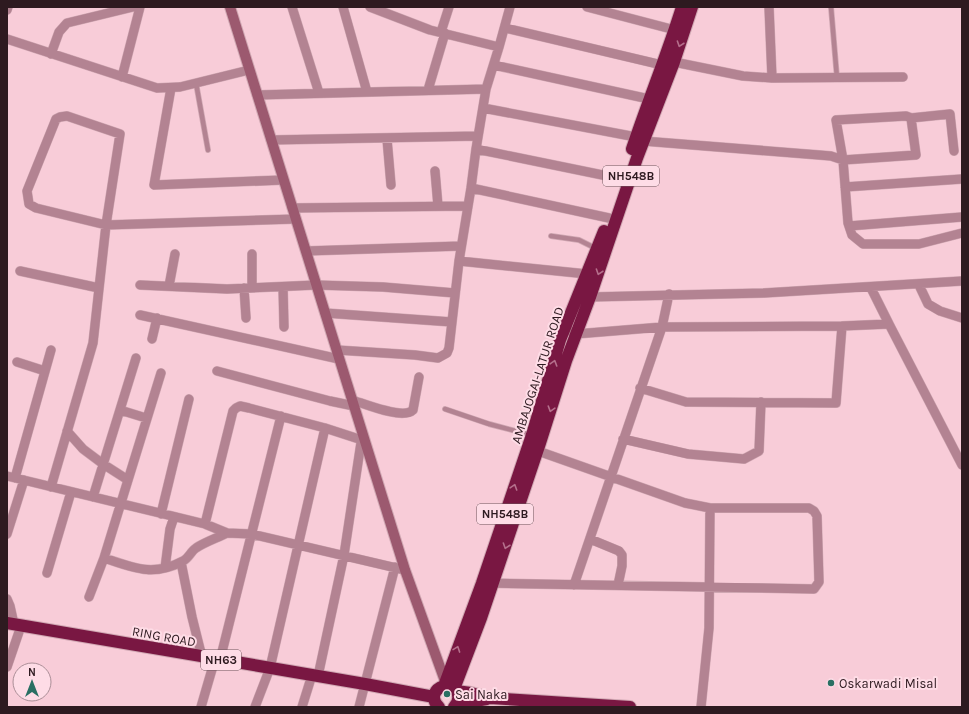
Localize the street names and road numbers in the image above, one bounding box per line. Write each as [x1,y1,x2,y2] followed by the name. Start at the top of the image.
[603,166,659,186] road number: NH548B
[508,305,567,446] street label: AMBAJOGAI-LATUR ROAD
[477,504,533,524] road number: NH548B
[131,624,197,649] street label: RING ROAD
[201,650,241,670] road number: NH63

